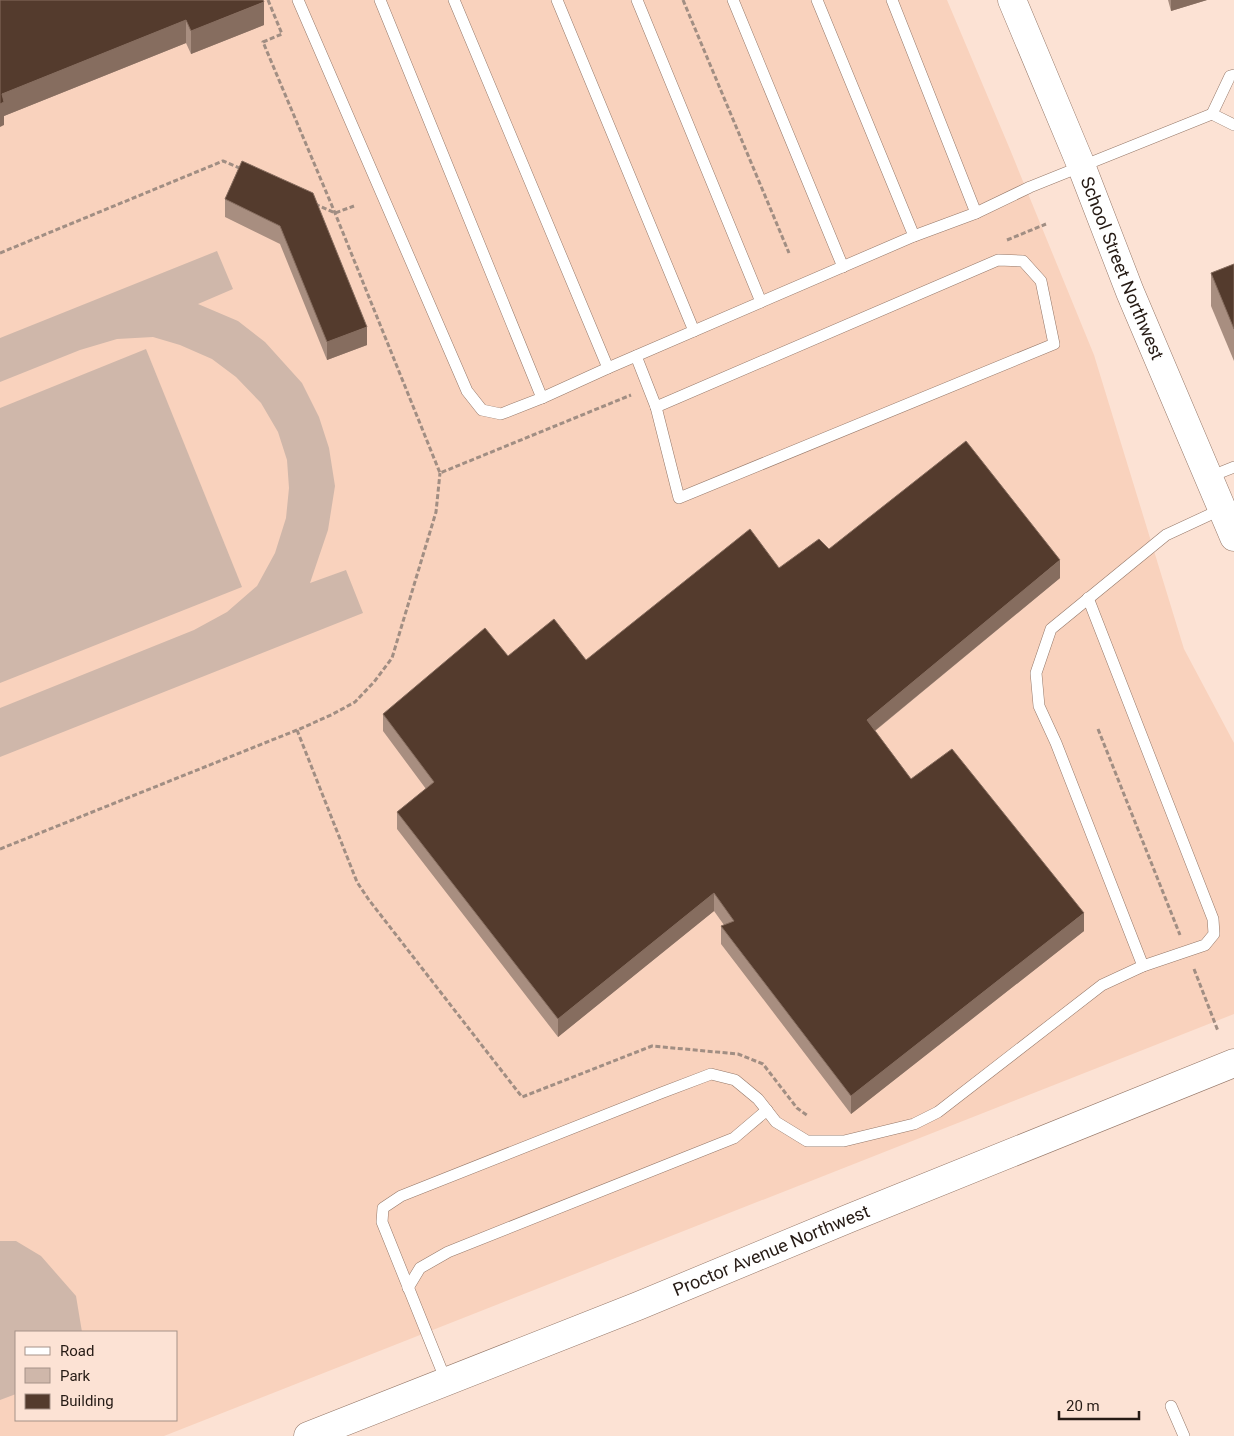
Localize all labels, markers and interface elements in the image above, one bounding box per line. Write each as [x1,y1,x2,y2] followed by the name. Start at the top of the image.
[1077,174,1169,363] street label: School Street Northwest
[670,1200,872,1300] street label: Proctor Avenue Northwest
[15,1331,178,1421] legend
[60,1342,94,1360] text: Road
[60,1367,91,1385] text: Park
[1059,1388,1139,1420] scale bar
[60,1392,114,1410] text: Building
[1066,1397,1100,1415] text: 20 m

